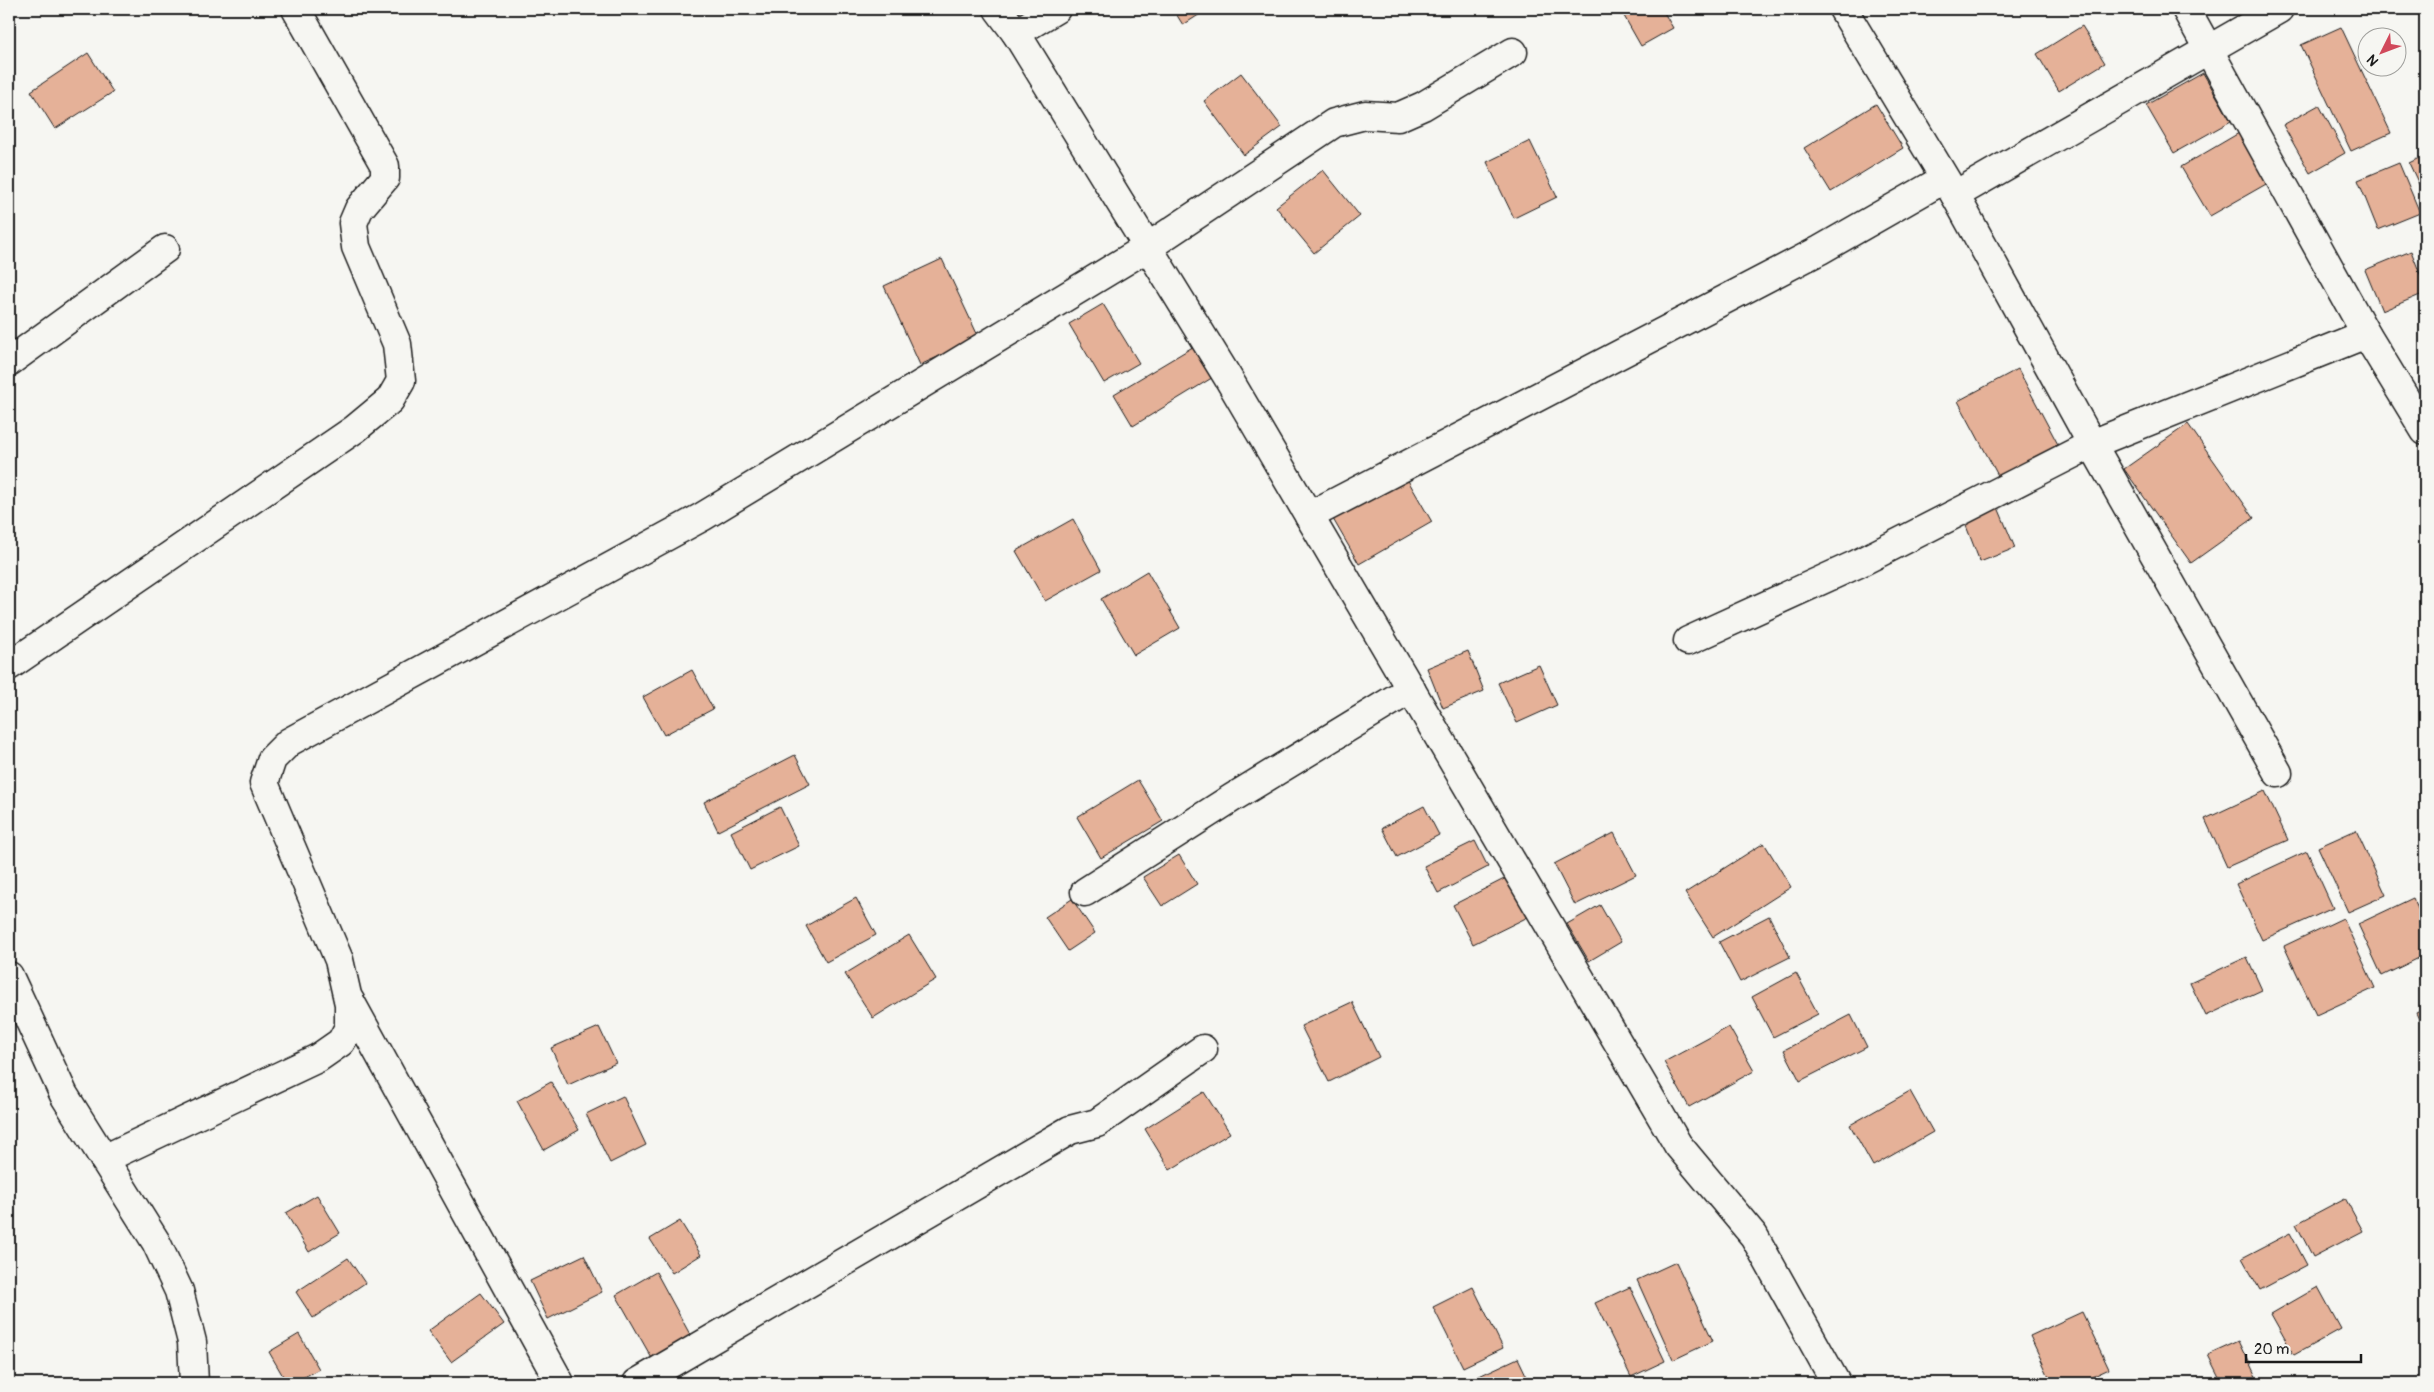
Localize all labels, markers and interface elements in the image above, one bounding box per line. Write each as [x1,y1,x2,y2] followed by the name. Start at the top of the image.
[2356,28,2406,78] north arrow
[2363,51,2382,70] text: N
[2246,1332,2362,1364] scale bar
[2254,1340,2289,1359] text: 20 m

